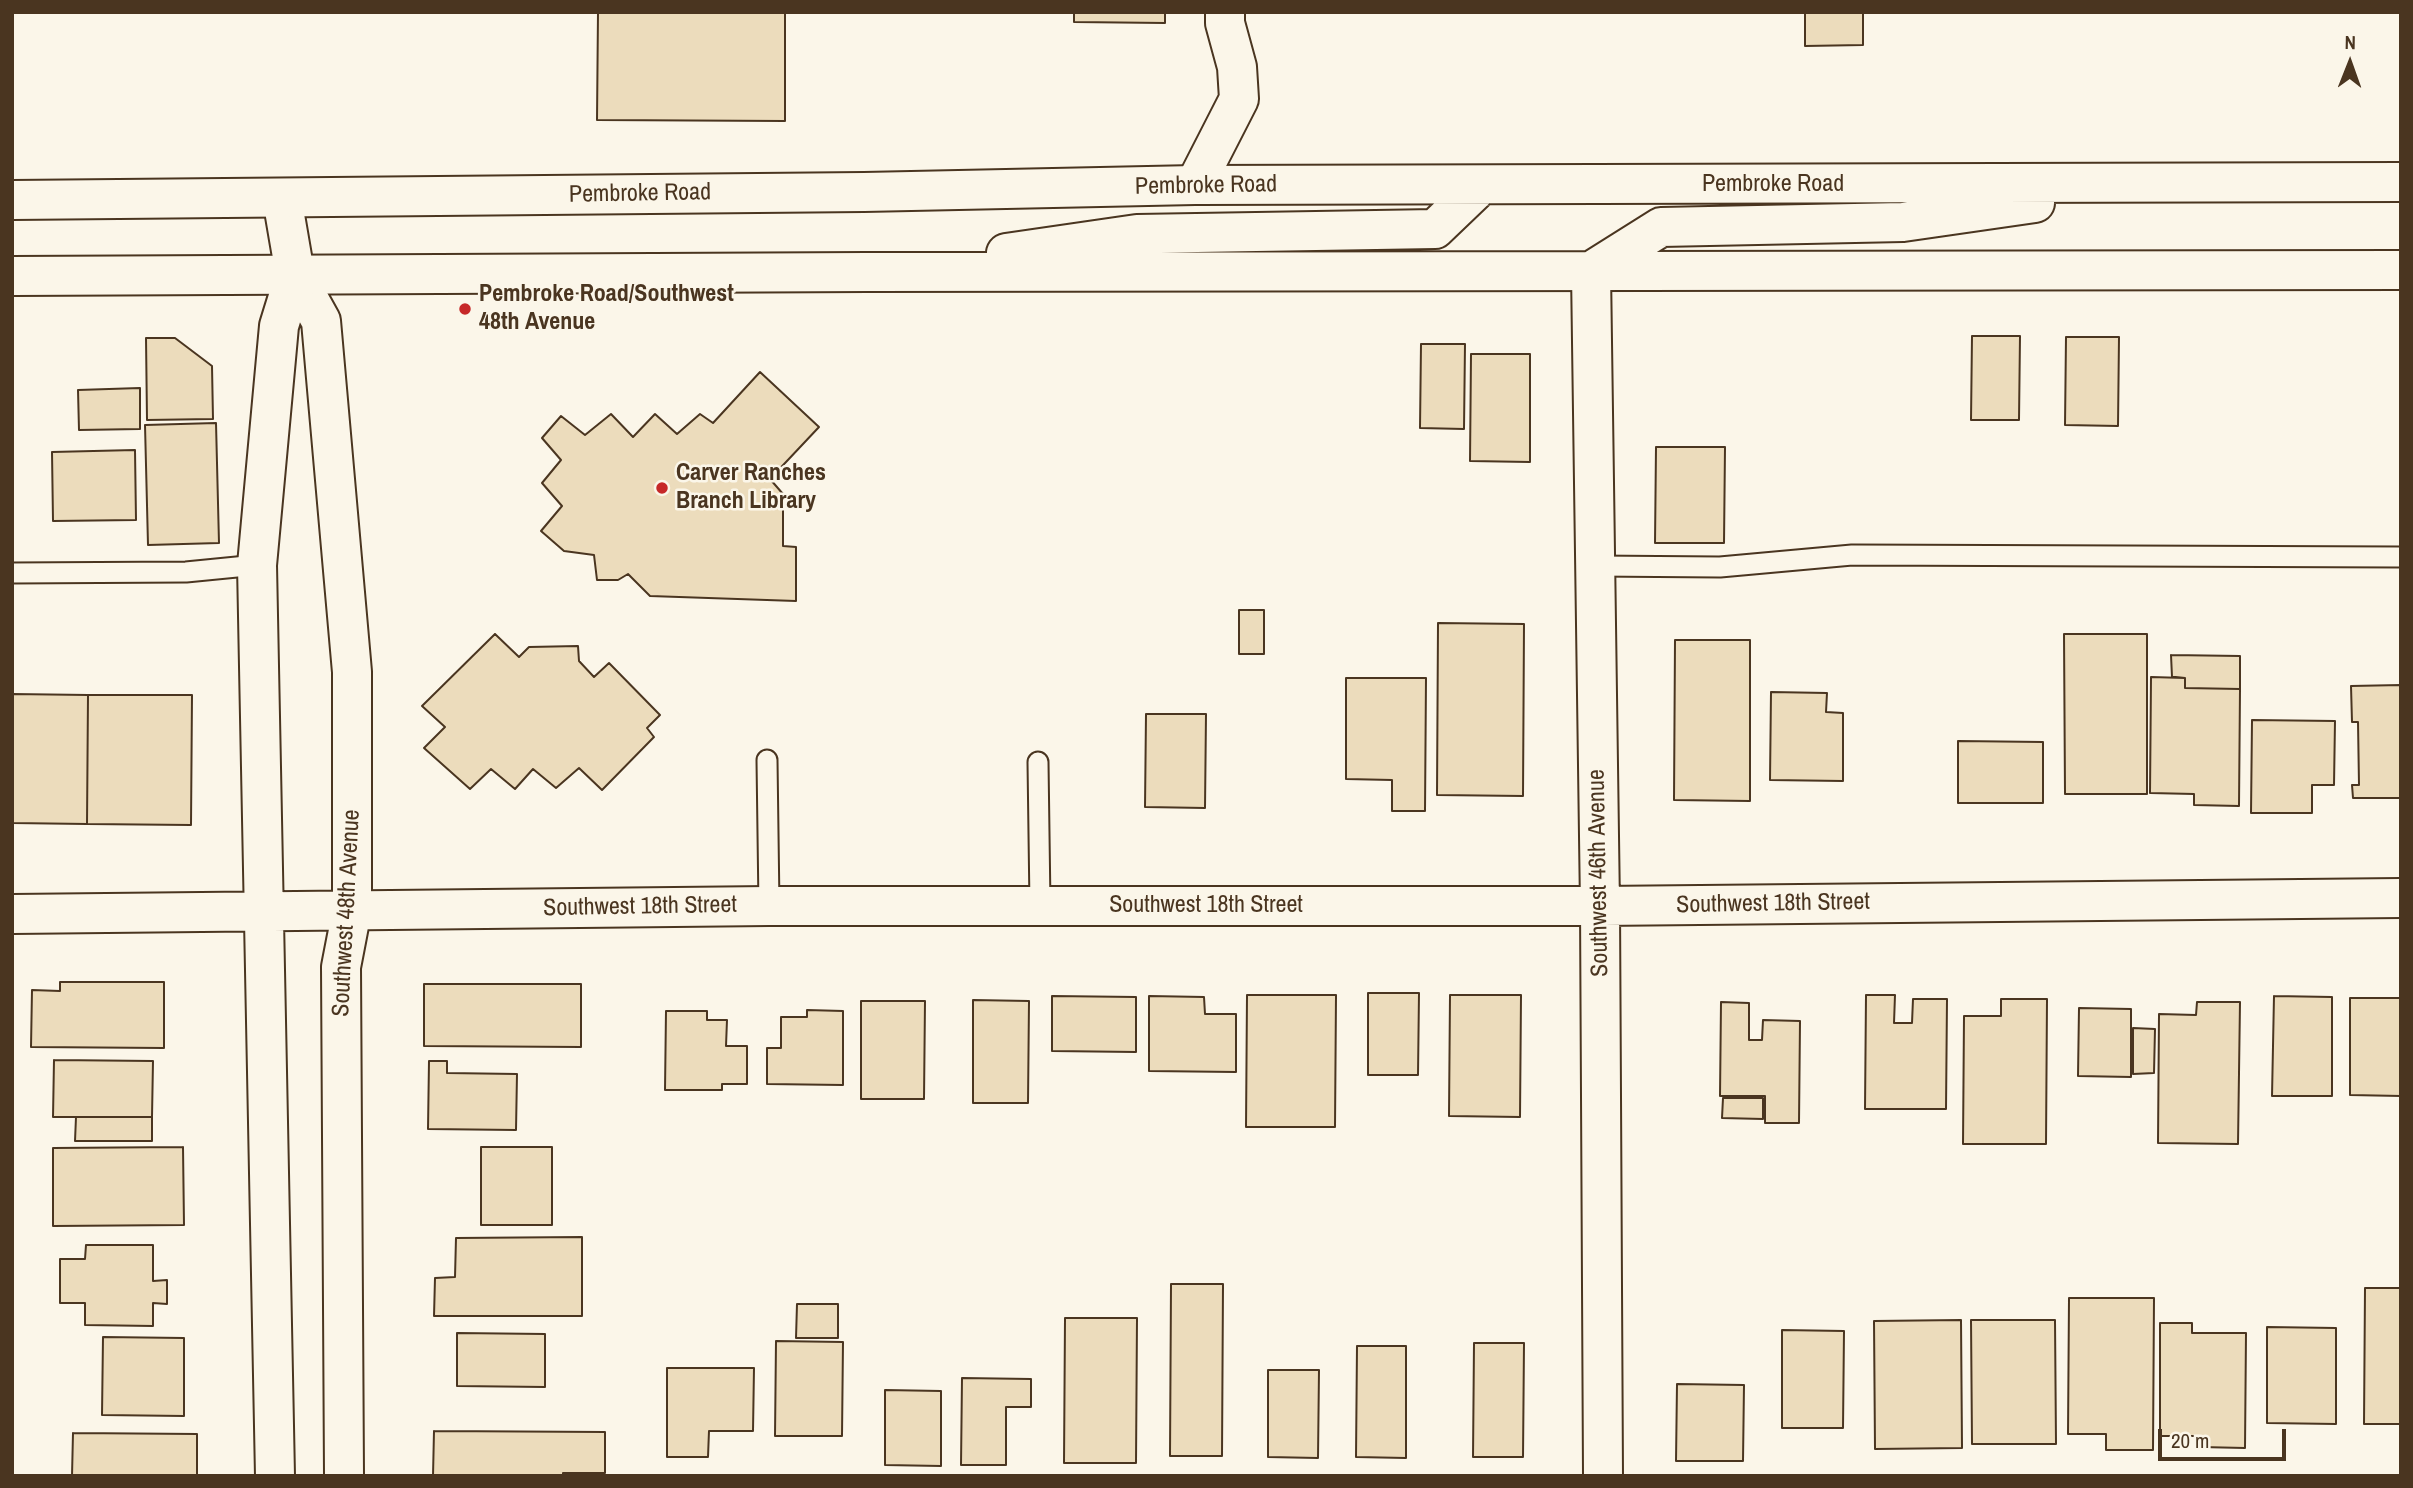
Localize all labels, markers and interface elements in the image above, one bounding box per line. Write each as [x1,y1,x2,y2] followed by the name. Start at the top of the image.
[2315,28,2385,98] north arrow
[2345,29,2356,55] text: N
[1135,170,1277,202] street label: Pembroke Road
[1702,171,1844,199] street label: Pembroke Road
[569,178,711,210] street label: Pembroke Road
[479,281,734,337] place label: Pembroke Road/Southwest 48th Avenue
[457,301,473,317] marker: Pembroke Road/Southwest 48th Avenue
[676,460,826,516] place label: Carver Ranches Branch Library
[654,480,670,496] marker: Carver Ranches Branch Library
[1583,769,1615,977] street label: Southwest 46th Avenue
[327,809,367,1017] street label: Southwest 48th Avenue
[1676,888,1870,920] street label: Southwest 18th Street
[543,891,737,923] street label: Southwest 18th Street
[1109,892,1303,920] street label: Southwest 18th Street
[2161,1414,2289,1458] scale bar
[2171,1426,2209,1455] text: 20 m

